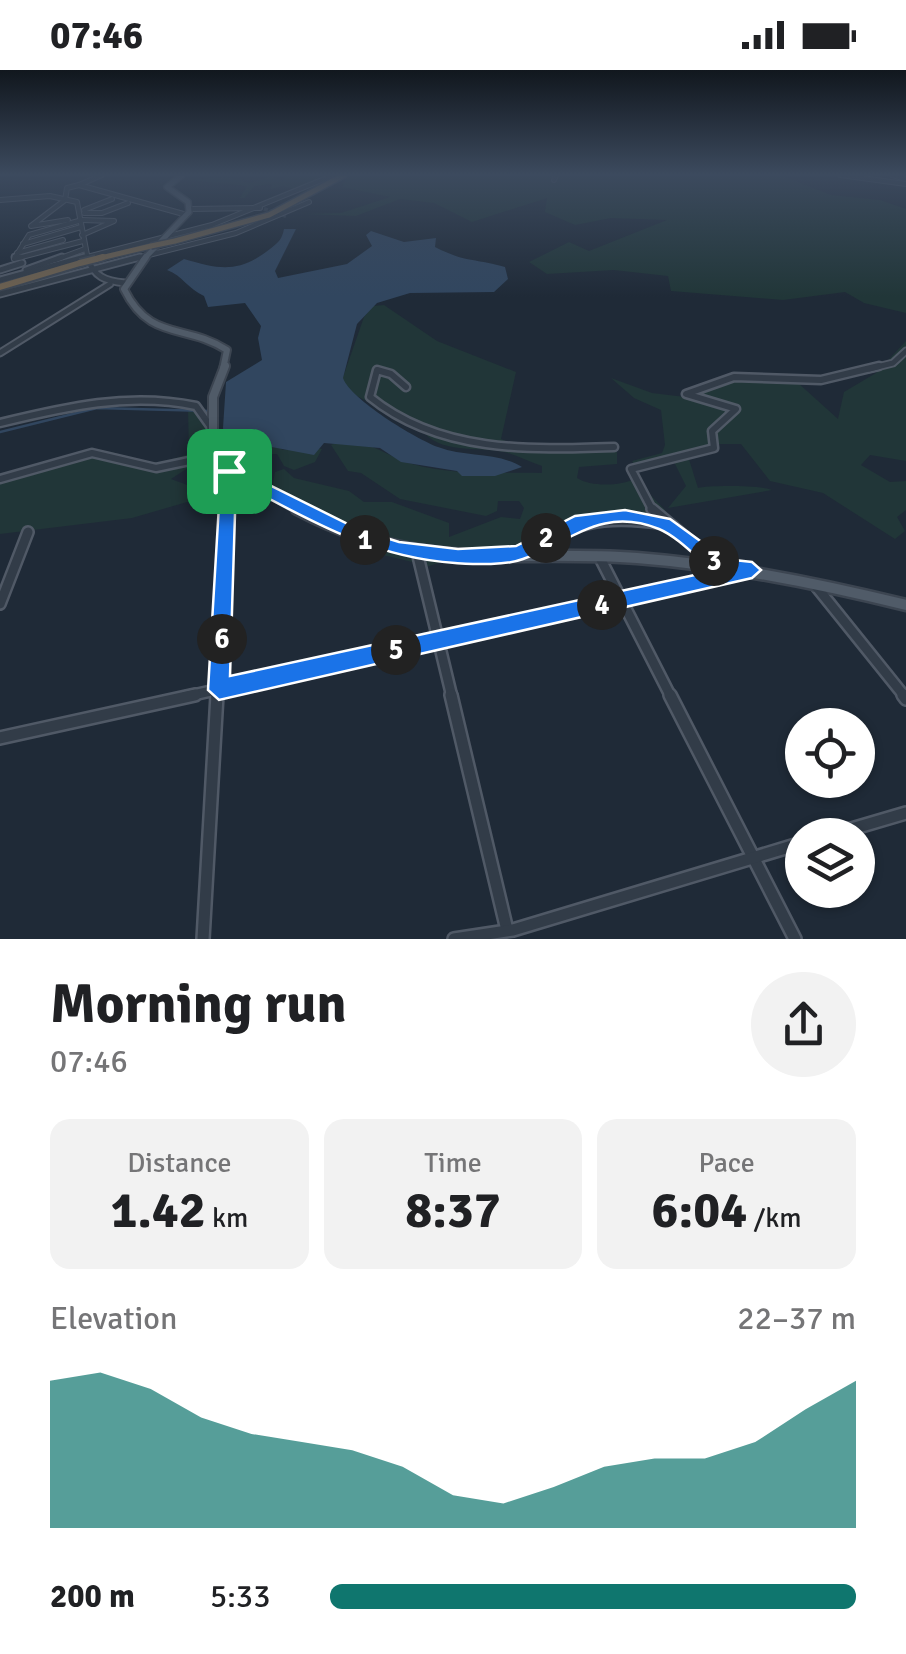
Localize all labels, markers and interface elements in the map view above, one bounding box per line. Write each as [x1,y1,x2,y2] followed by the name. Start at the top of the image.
[50,12,143,59] text: 07:46
[187,429,272,514] pin
[202,444,257,499] icon: arrive
[521,513,571,563] pin: 2
[340,515,390,565] pin: 1
[538,521,554,555] text: 2
[357,523,373,557] text: 1
[689,536,739,586] pin: 3
[706,544,722,578] text: 3
[577,580,627,630] pin: 4
[594,588,610,622] text: 4
[197,614,247,664] pin: 6
[214,622,230,656] text: 6
[371,625,421,675] pin: 5
[388,633,404,667] text: 5
[785,708,875,908] map controls
[785,708,875,798] button: locate
[785,818,875,908] button: layers
[50,970,347,1038] text: Morning run
[751,972,856,1077] button: share
[50,1042,128,1081] text: 07:46
[127,1146,231,1180] text: Distance
[424,1146,482,1180] text: Time
[698,1146,755,1180] text: Pace
[110,1180,206,1242] text: 1.42
[405,1180,501,1242] text: 8:37
[652,1180,747,1242] text: 6:04
[206,1201,248,1235] text: km
[747,1201,802,1235] text: /km
[50,1299,177,1338] text: Elevation
[737,1299,856,1338] text: 22–37 m
[50,1577,135,1616] text: 200 m
[210,1577,270,1616] text: 5:33

